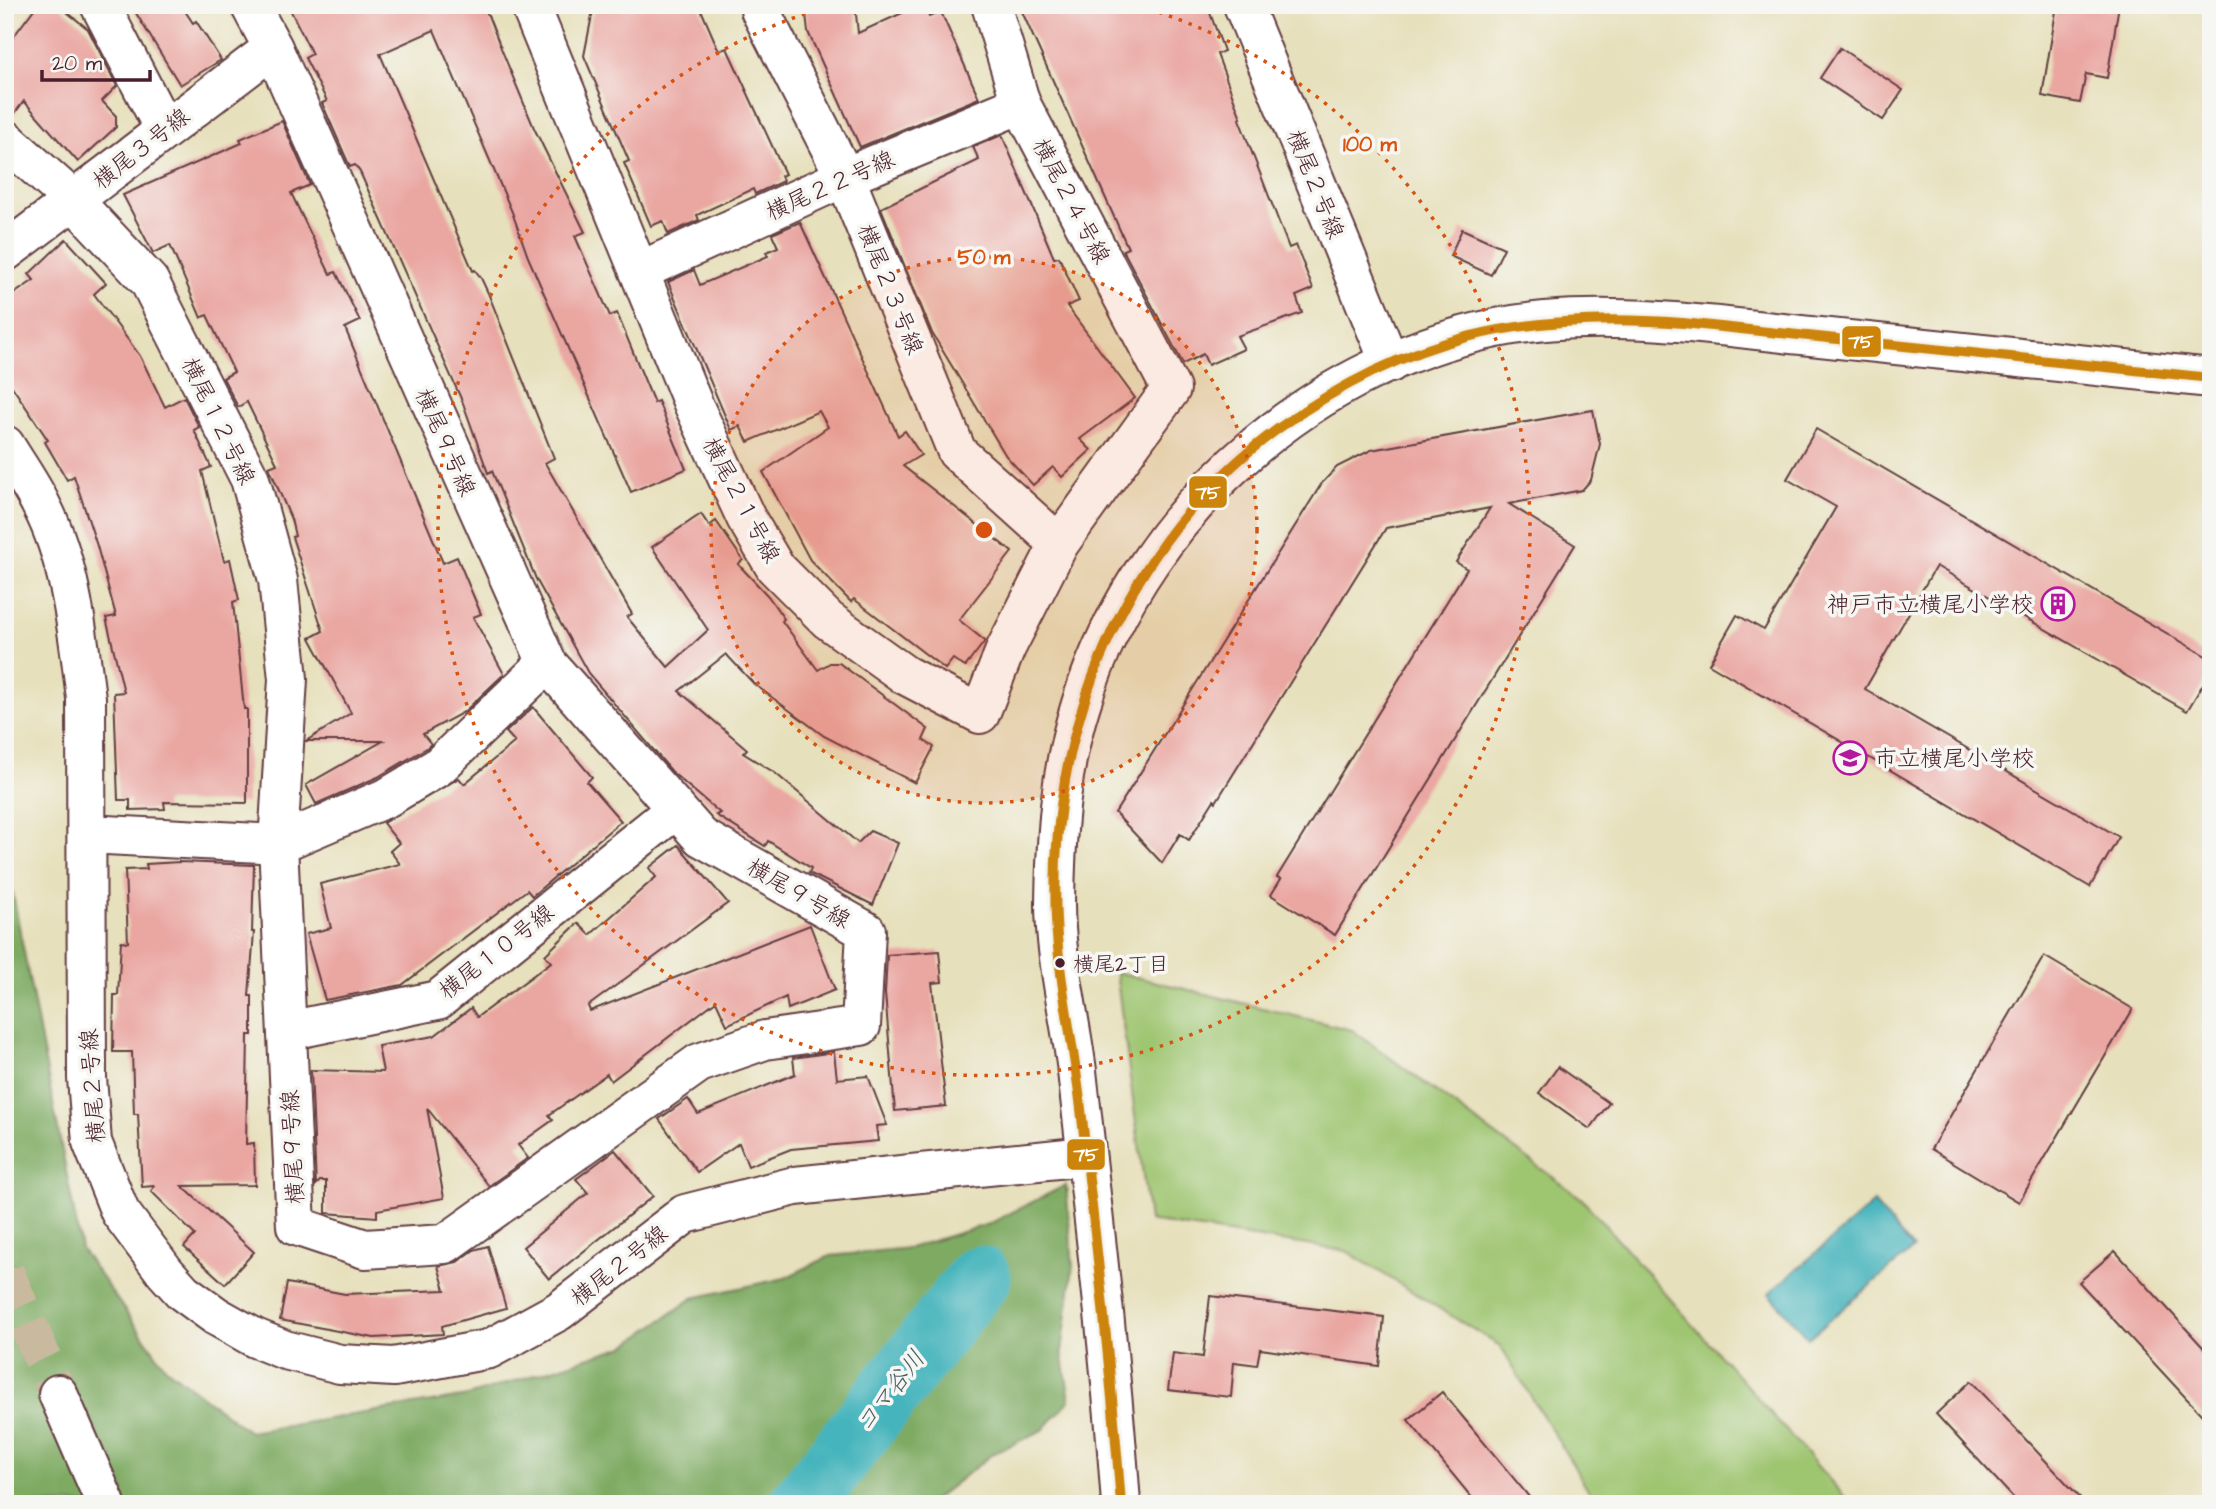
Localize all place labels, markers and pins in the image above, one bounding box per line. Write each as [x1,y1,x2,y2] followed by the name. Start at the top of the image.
[972,518,996,542] centre of rings
[2039,585,2077,623] building icon: 神戸市立横尾小学校
[1827,589,2034,621] place label: 神戸市立横尾小学校
[1831,739,1869,777] school or university icon: 市立横尾小学校
[1874,743,2035,775] place label: 市立横尾小学校
[1073,950,1169,979] place label: 横尾2丁目
[1053,956,1067,970] marker: 横尾2丁目

